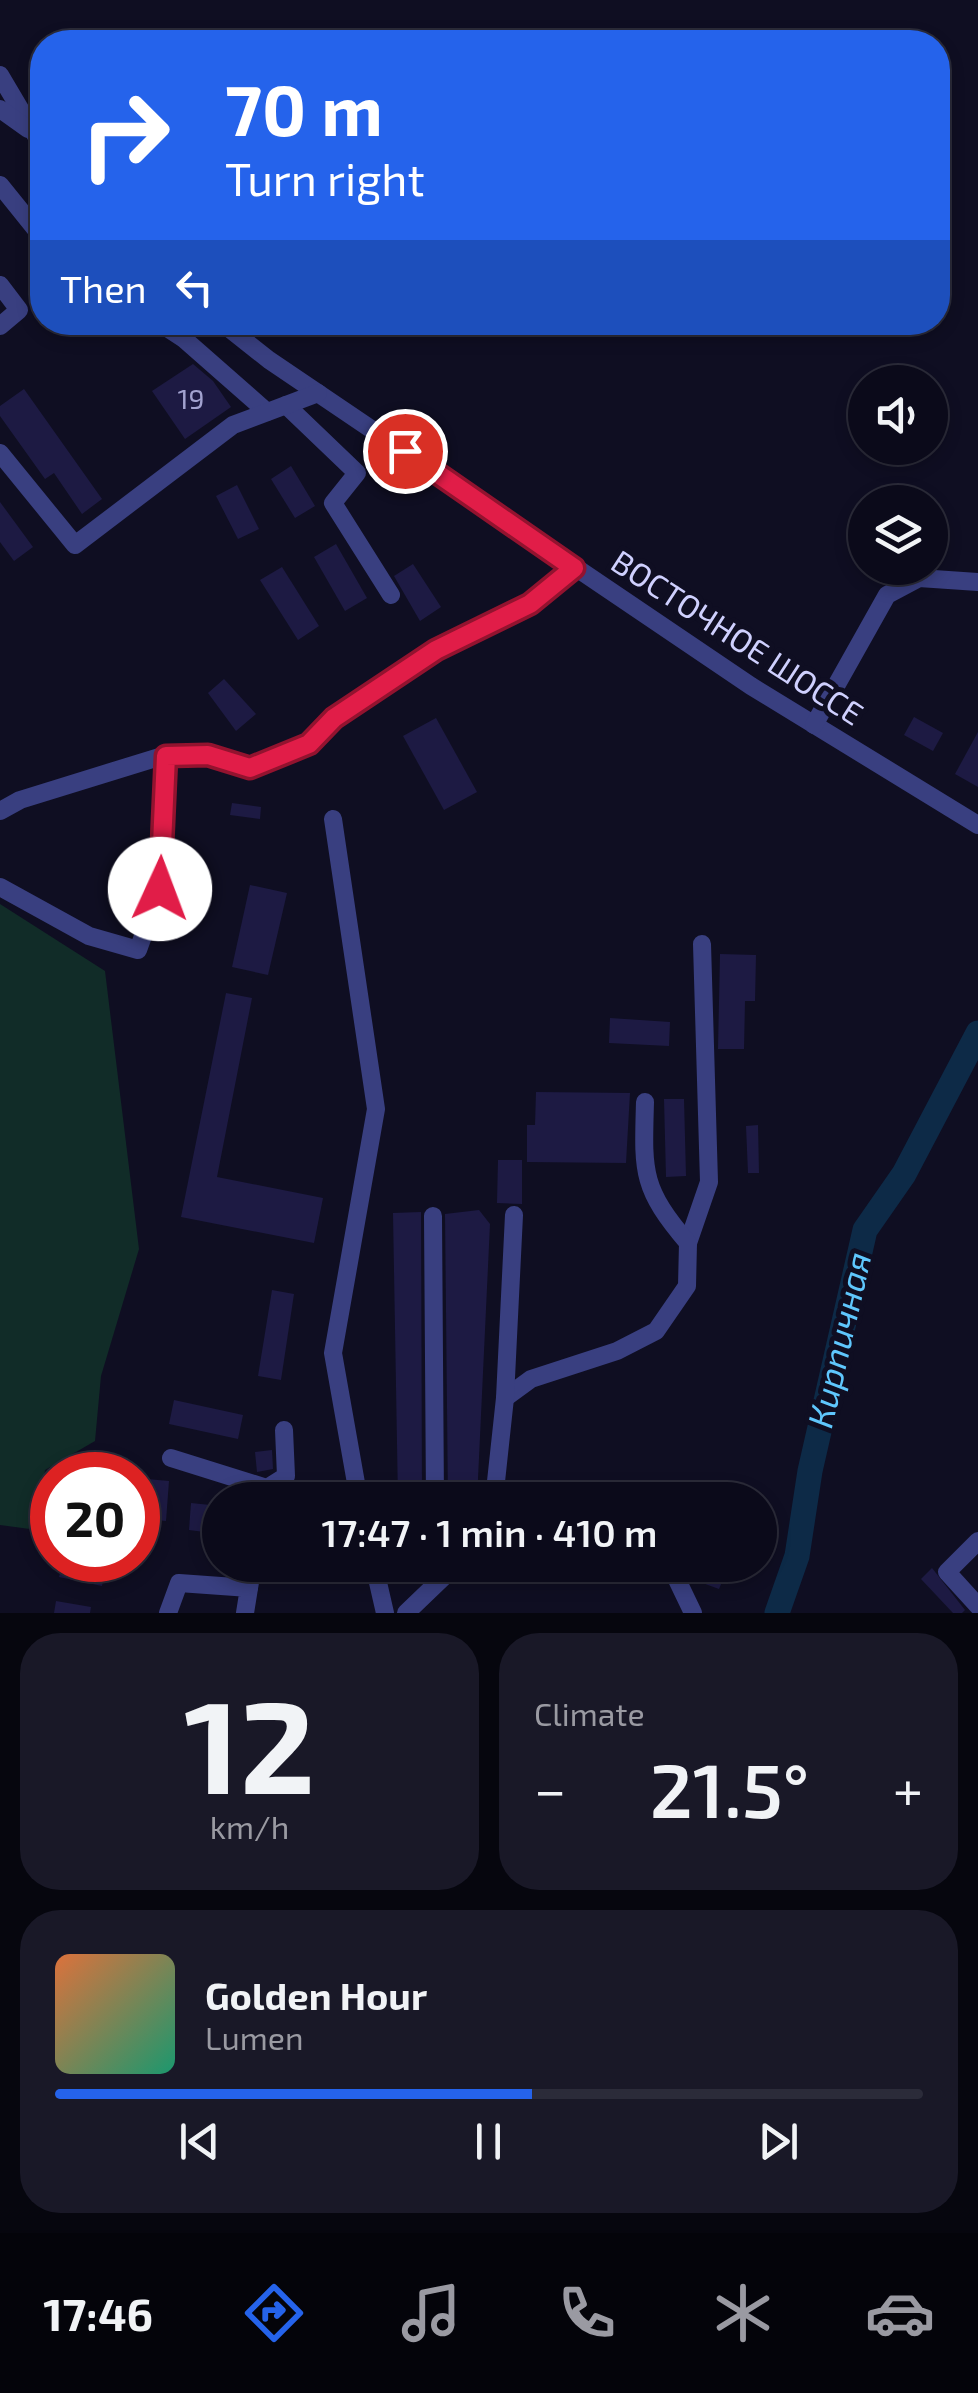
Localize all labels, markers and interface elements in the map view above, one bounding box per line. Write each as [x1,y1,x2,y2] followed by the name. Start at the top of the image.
[225,66,383,150] text: 70 m
[60,70,190,200] icon: right
[225,151,425,205] text: Turn right
[167,260,222,315] icon: left
[60,265,147,311] text: Then
[848,365,948,585] map controls
[848,365,948,465] button: sound
[177,381,205,415] house number: 19
[363,409,448,494] pin
[378,424,433,479] icon: arrive
[848,485,948,585] button: layers
[605,541,871,732] street label: ВОСТОЧНОЕ ШОССЕ
[108,837,212,941] position arrow
[797,1248,879,1432] water label: Кирпичная
[30,1452,160,1582] speed limit sign: 20
[322,1509,657,1555] text: 17:47 · 1 min · 410 m
[184,1664,315,1820] text: 12
[534,1694,645,1732] text: Climate
[650,1743,809,1833] text: 21.5°
[534,1755,566,1821] text: −
[893,1755,923,1821] text: +
[210,1807,289,1845] text: km/h
[205,1972,427,2018] text: Golden Hour
[205,2018,304,2056] text: Lumen
[172,2114,227,2169] icon: previous
[461,2114,516,2169] icon: pause
[751,2114,806,2169] icon: next
[239,2278,309,2348] icon: directions
[396,2278,466,2348] icon: music
[552,2278,622,2348] icon: phone
[708,2278,778,2348] icon: climate
[865,2278,935,2348] icon: car
[43,2286,153,2340] text: 17:46

